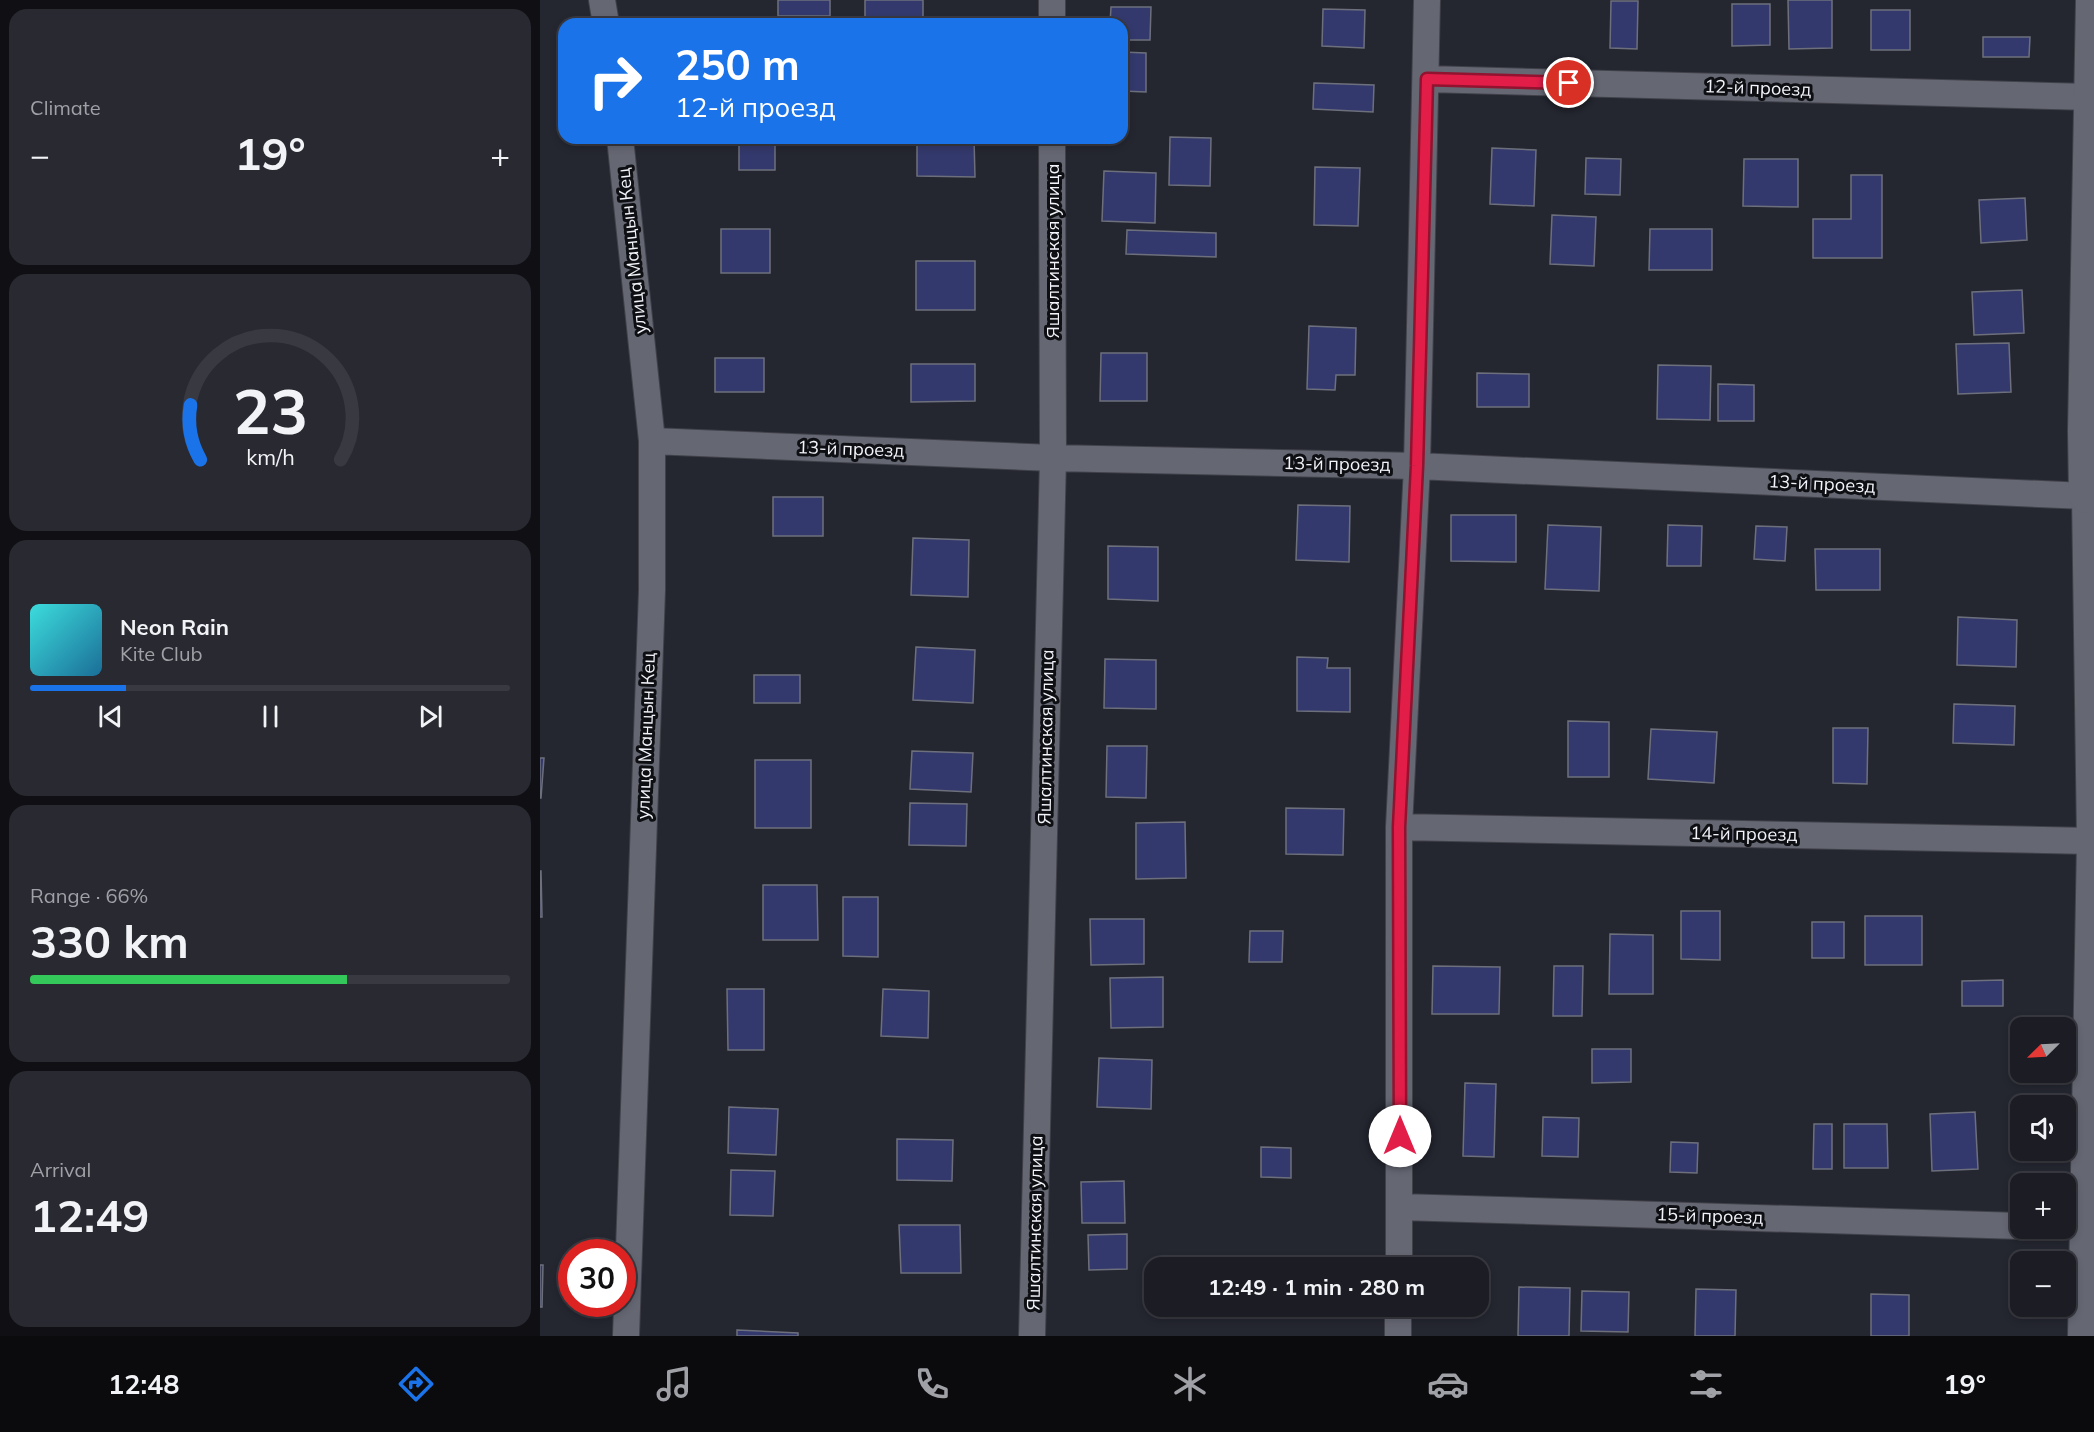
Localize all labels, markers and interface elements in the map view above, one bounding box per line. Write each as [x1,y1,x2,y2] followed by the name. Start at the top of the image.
[675,38,800,91] text: 250 m
[576,42,654,120] icon: right
[1543,57,1594,108] pin
[1552,66,1585,99] icon: arrive
[1704,74,1812,101] street label: 12-й проезд
[675,90,836,124] text: 12-й проезд
[30,95,101,120] text: Climate
[234,125,306,181] text: 19°
[30,134,50,175] text: −
[490,134,510,175] text: +
[1041,163,1064,339] street label: Яшалтинская улица
[611,167,652,335] street label: улица Манцын Кец
[233,371,307,450] text: 23
[797,435,905,462] street label: 13-й проезд
[246,443,294,470] text: km/h
[1283,451,1391,476] street label: 13-й проезд
[1768,469,1876,498] street label: 13-й проезд
[120,613,229,641] text: Neon Rain
[120,641,202,666] text: Kite Club
[1032,649,1059,825] street label: Яшалтинская улица
[631,652,660,820] street label: улица Манцын Кец
[94,700,127,733] icon: previous
[254,700,287,733] icon: pause
[414,700,447,733] icon: next
[1690,821,1798,846] street label: 14-й проезд
[30,883,148,908] text: Range · 66%
[30,913,189,969] text: 330 km
[2010,1017,2076,1083] north arrow
[2010,1017,2076,1317] map controls
[2010,1095,2076,1161] button: sound
[1368,1104,1432,1168] position arrow
[1021,1135,1048,1311] street label: Яшалтинская улица
[30,1157,91,1182] text: Arrival
[2010,1173,2076,1239] button: +
[30,1187,149,1243] text: 12:49
[1656,1202,1764,1229] street label: 15-й проезд
[558,1239,636,1317] speed limit sign: 30
[2010,1251,2076,1317] button: −
[1208,1273,1425,1301] text: 12:49 · 1 min · 280 m
[395,1363,437,1405] icon: directions
[653,1363,695,1405] icon: music
[911,1363,953,1405] icon: phone
[1169,1363,1211,1405] icon: climate
[1427,1363,1469,1405] icon: car
[1685,1363,1727,1405] icon: filters
[108,1367,179,1401] text: 12:48
[1943,1367,1986,1401] text: 19°

